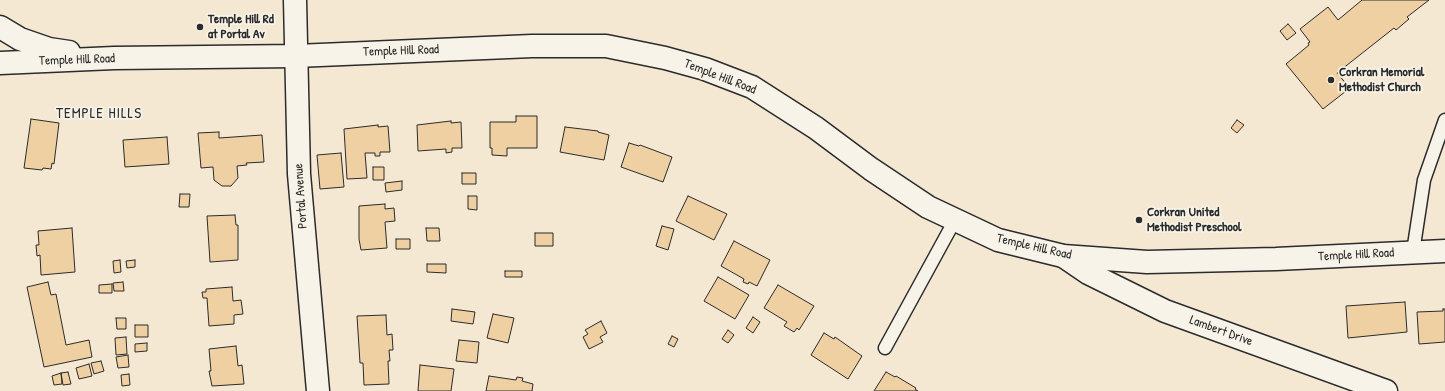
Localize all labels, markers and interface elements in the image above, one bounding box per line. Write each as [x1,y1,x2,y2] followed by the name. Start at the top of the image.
[208,12,274,43] place label: Temple Hill Rd at Portal Av
[195,22,205,32] marker: Temple Hill Rd at Portal Av
[363,42,439,60] street label: Temple Hill Road
[39,51,115,69] street label: Temple Hill Road
[682,56,758,98] street label: Temple Hill Road
[1339,65,1424,96] place label: Corkran Memorial Methodist Church
[1326,75,1336,85] marker: Corkran Memorial Methodist Church
[56,105,142,123] district label: TEMPLE HILLS
[291,163,311,229] street label: Portal Avenue
[1147,205,1241,236] place label: Corkran United Methodist Preschool
[1134,215,1144,225] marker: Corkran United Methodist Preschool
[995,231,1073,263] street label: Temple Hill Road
[1318,245,1394,265] street label: Temple Hill Road
[1187,312,1255,350] street label: Lambert Drive

